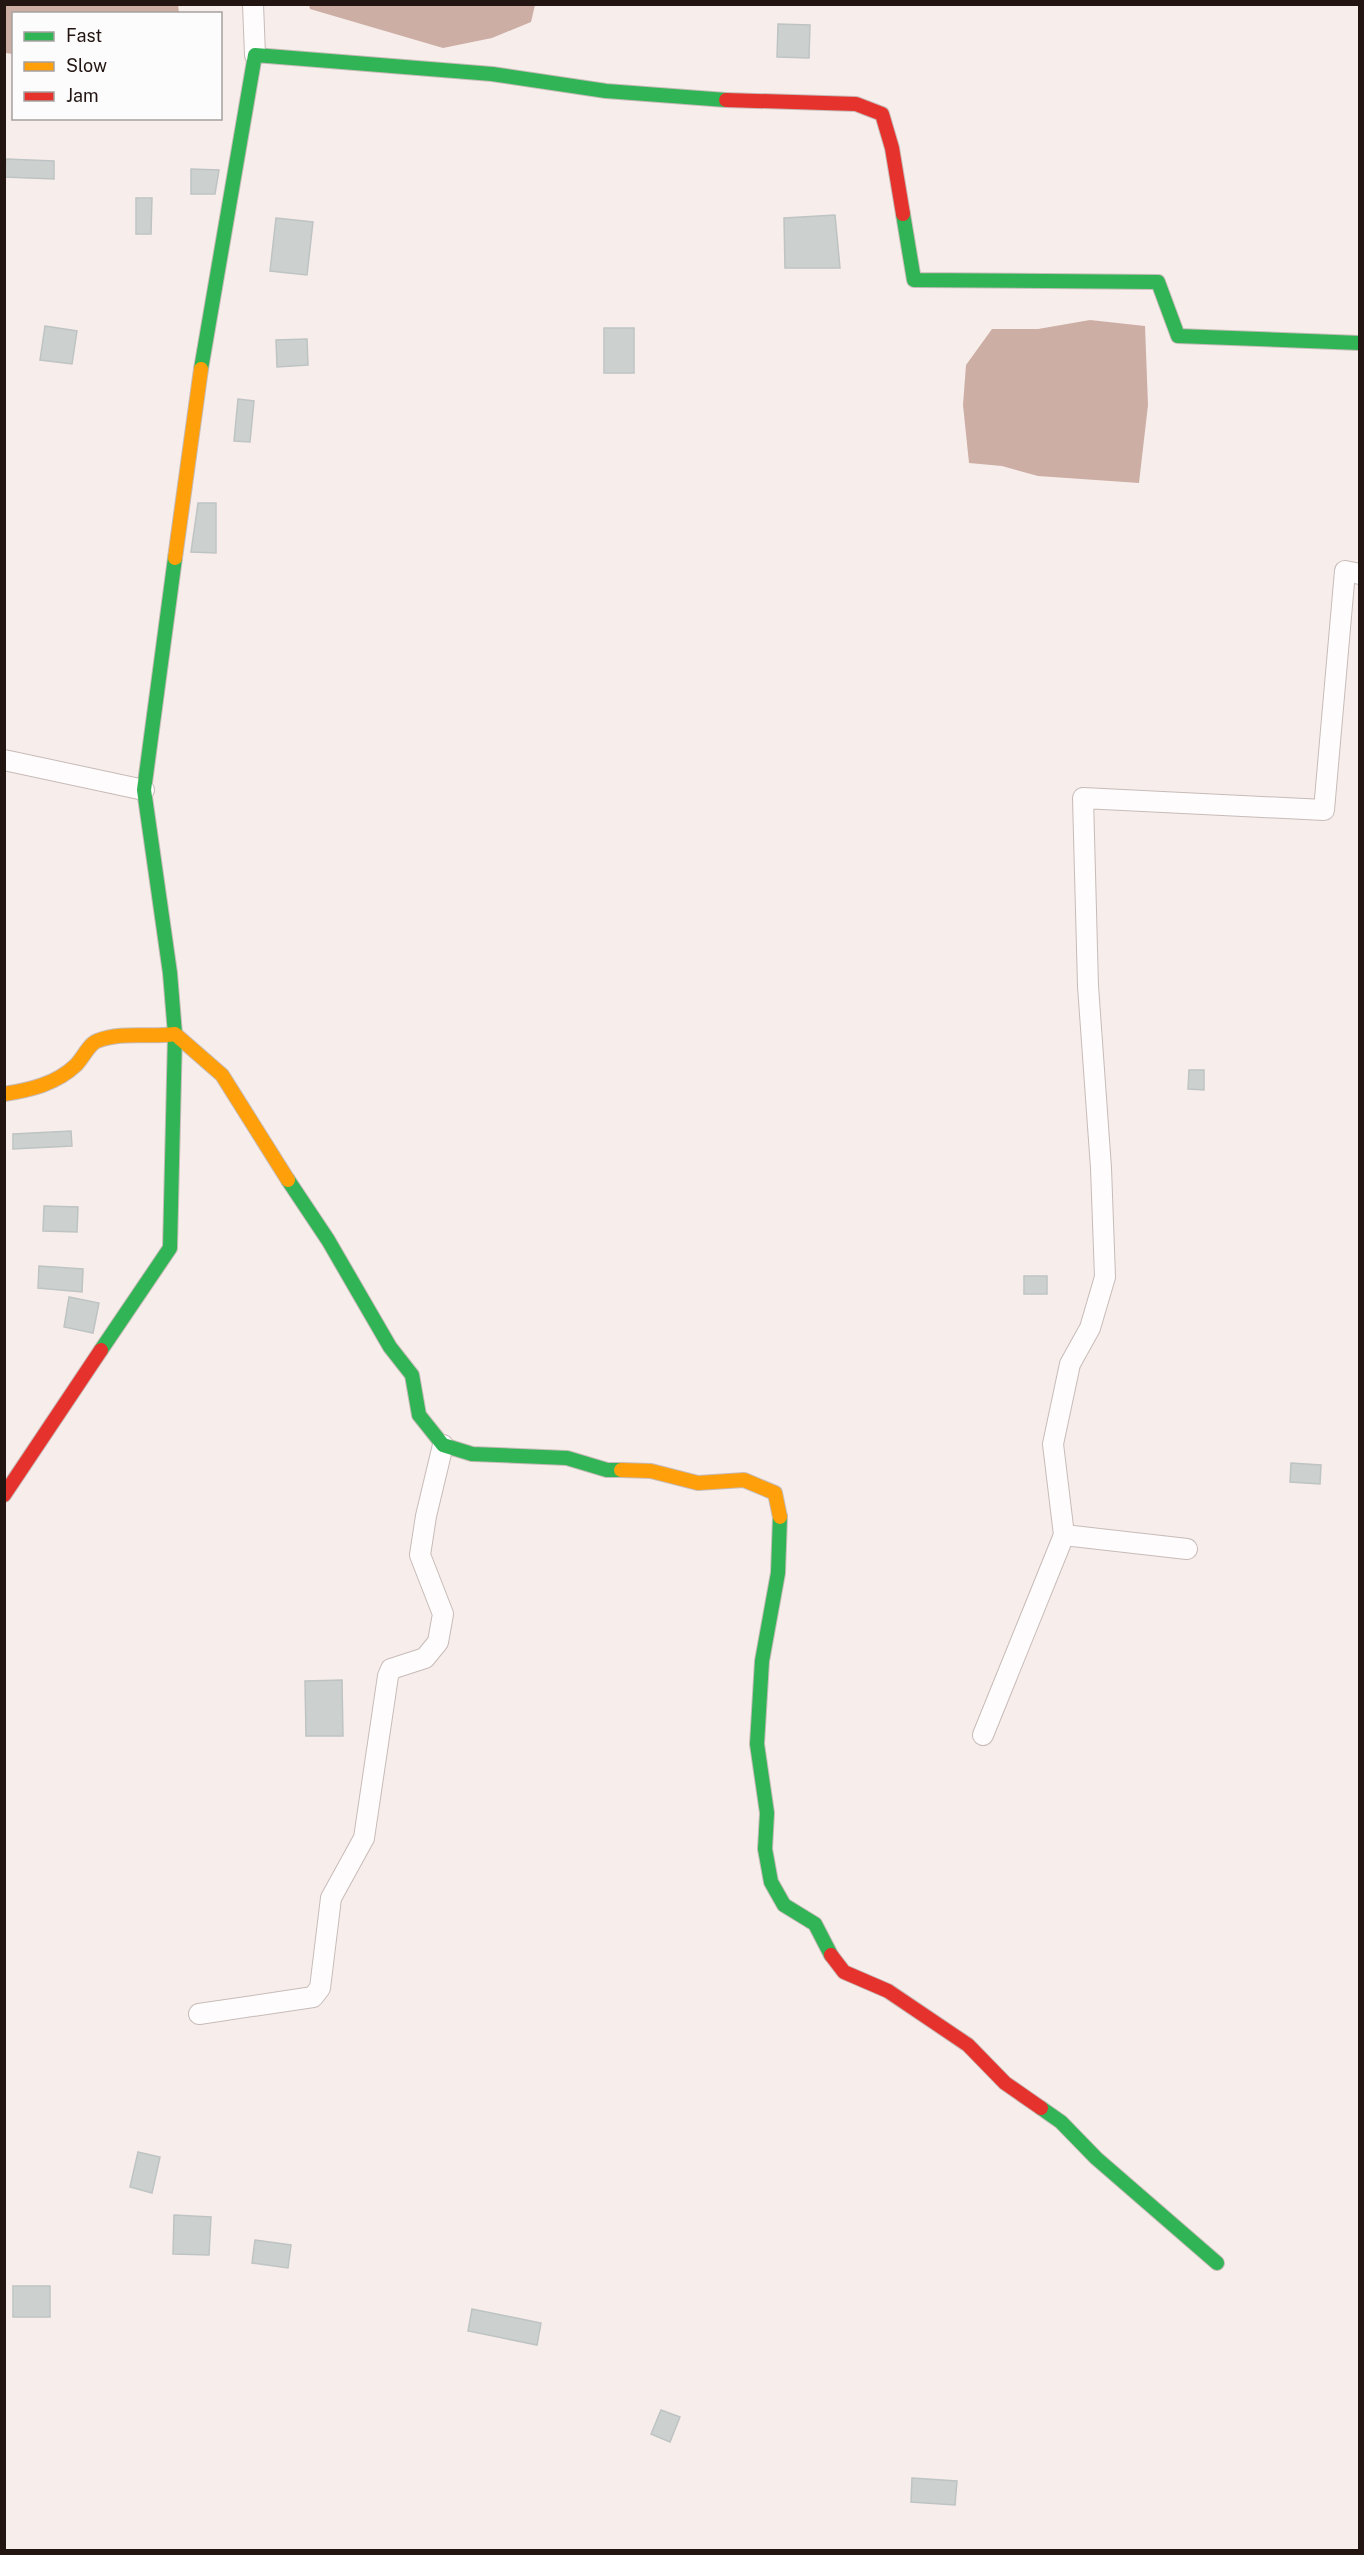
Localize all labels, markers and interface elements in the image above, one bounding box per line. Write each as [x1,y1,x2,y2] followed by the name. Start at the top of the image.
[12,12,222,120] legend
[66,25,102,46] text: Fast
[66,55,107,76] text: Slow
[66,85,99,106] text: Jam

